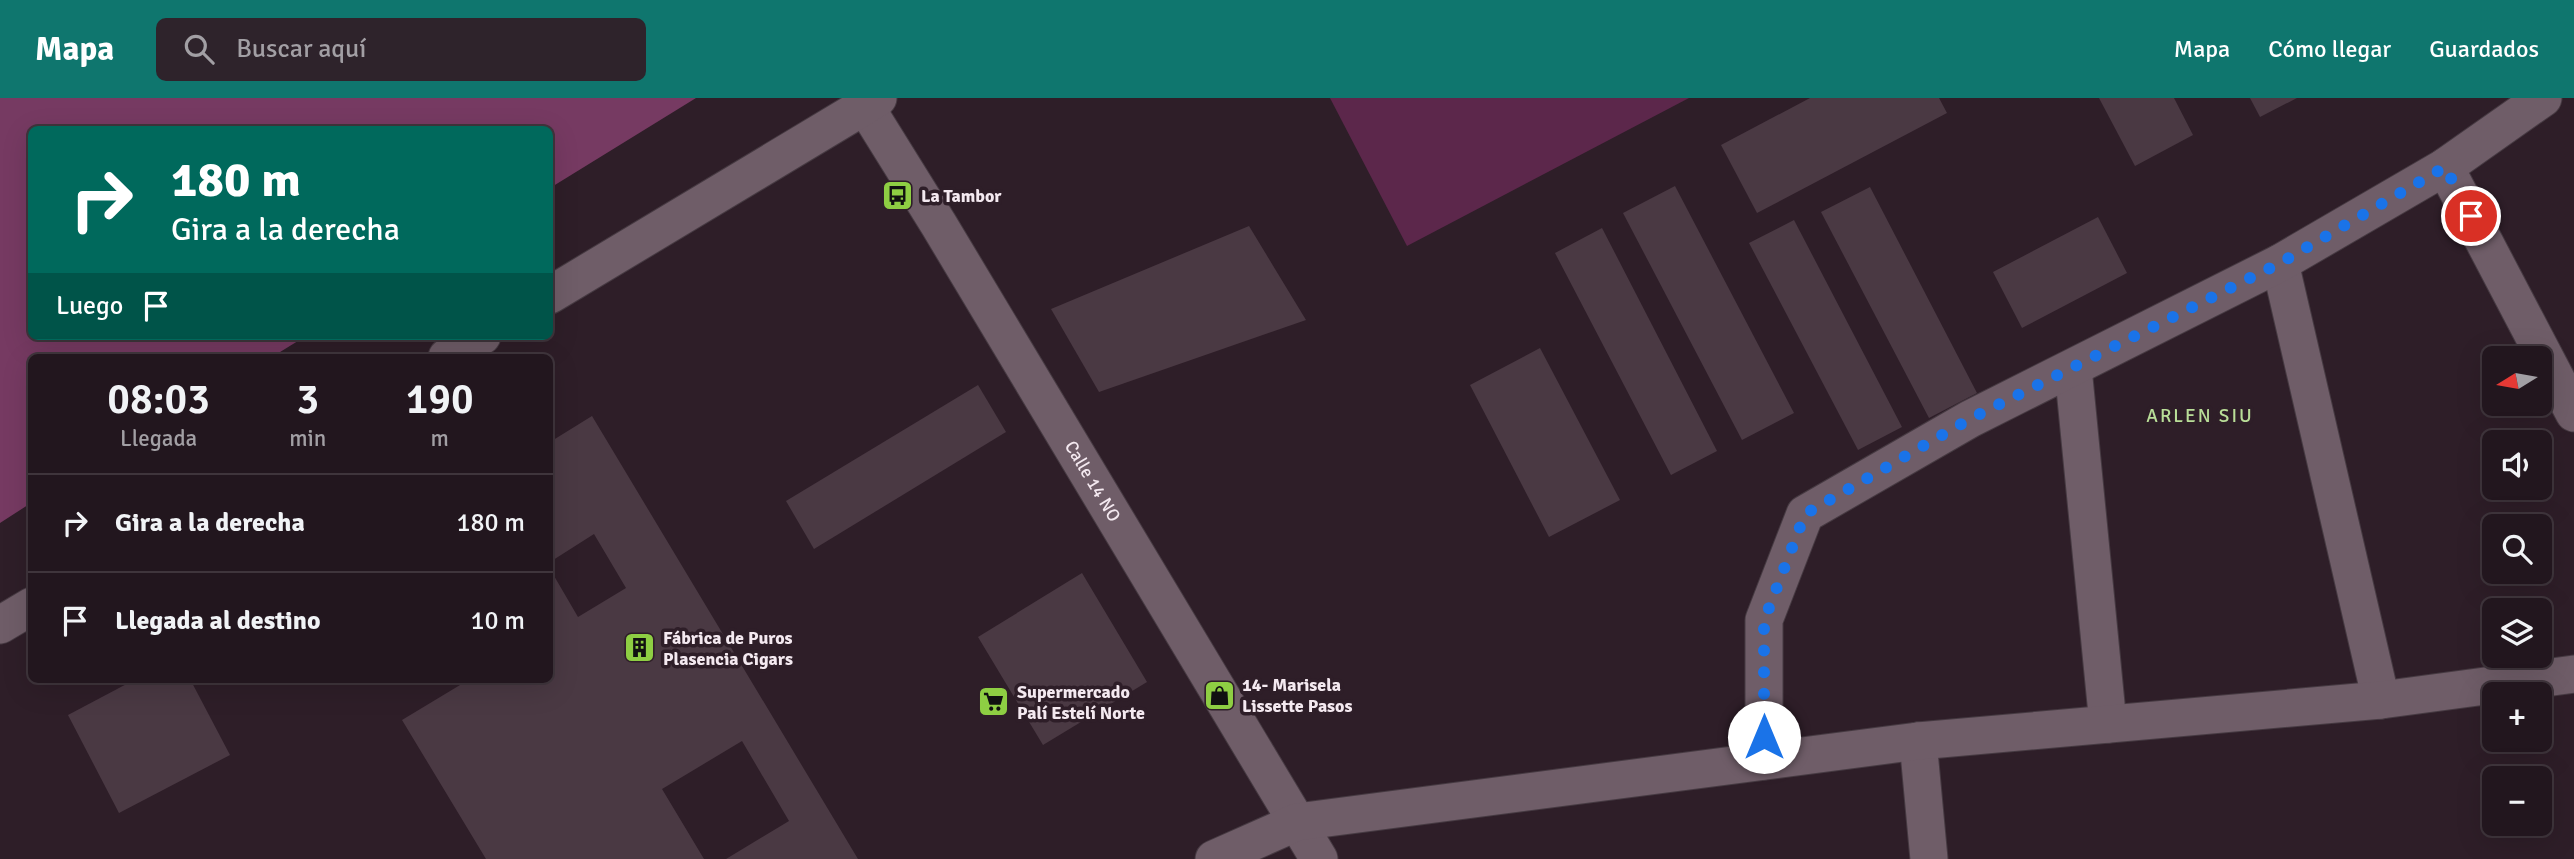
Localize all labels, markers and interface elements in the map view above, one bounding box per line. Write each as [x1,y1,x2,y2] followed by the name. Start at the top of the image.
[156,18,646,81] search box
[35,29,114,70] text: Mapa
[180,30,218,68] icon: search
[236,33,366,65] text: Buscar aquí
[2174,34,2230,64] text: Mapa
[2268,34,2391,64] text: Cómo llegar
[2429,34,2539,64] text: Guardados
[171,150,301,210] text: 180 m
[56,154,147,245] icon: right
[881,179,915,213] bus stop icon: La Tambor
[921,185,1002,207] place label: La Tambor
[2441,186,2501,246] pin
[2452,197,2490,235] icon: arrive
[171,210,400,249] text: Gira a la derecha
[137,287,175,325] icon: arrive
[56,290,123,322] text: Luego
[2482,346,2552,416] north arrow
[2482,346,2552,836] map controls
[107,374,210,425] text: 08:03
[296,374,319,425] text: 3
[406,374,474,425] text: 190
[2146,404,2254,428] district label: ARLEN SIU
[120,424,197,453] text: Llegada
[289,424,326,453] text: min
[430,424,449,453] text: m
[2482,430,2552,500] button: sound
[1060,437,1125,526] street label: Calle 14 NO
[56,504,94,542] icon: right
[115,507,305,539] text: Gira a la derecha
[456,507,525,539] text: 180 m
[2482,514,2552,584] button: search
[2482,598,2552,668] button: layers
[56,602,94,640] icon: arrive
[115,605,321,637] text: Llegada al destino
[470,605,525,637] text: 10 m
[663,627,793,670] place label: Fábrica de Puros Plasencia Cigars
[623,631,657,665] building icon: Fábrica de Puros Plasencia Cigars
[1242,674,1352,717] place label: 14- Marisela Lissette Pasos
[1202,678,1236,712] shop icon: 14- Marisela Lissette Pasos
[1017,681,1145,724] place label: Supermercado Palí Estelí Norte
[2482,682,2552,752] button: +
[977,685,1011,719] supermarket icon: Supermercado Palí Estelí Norte
[1727,700,1801,774] position arrow
[2482,766,2552,836] button: −

